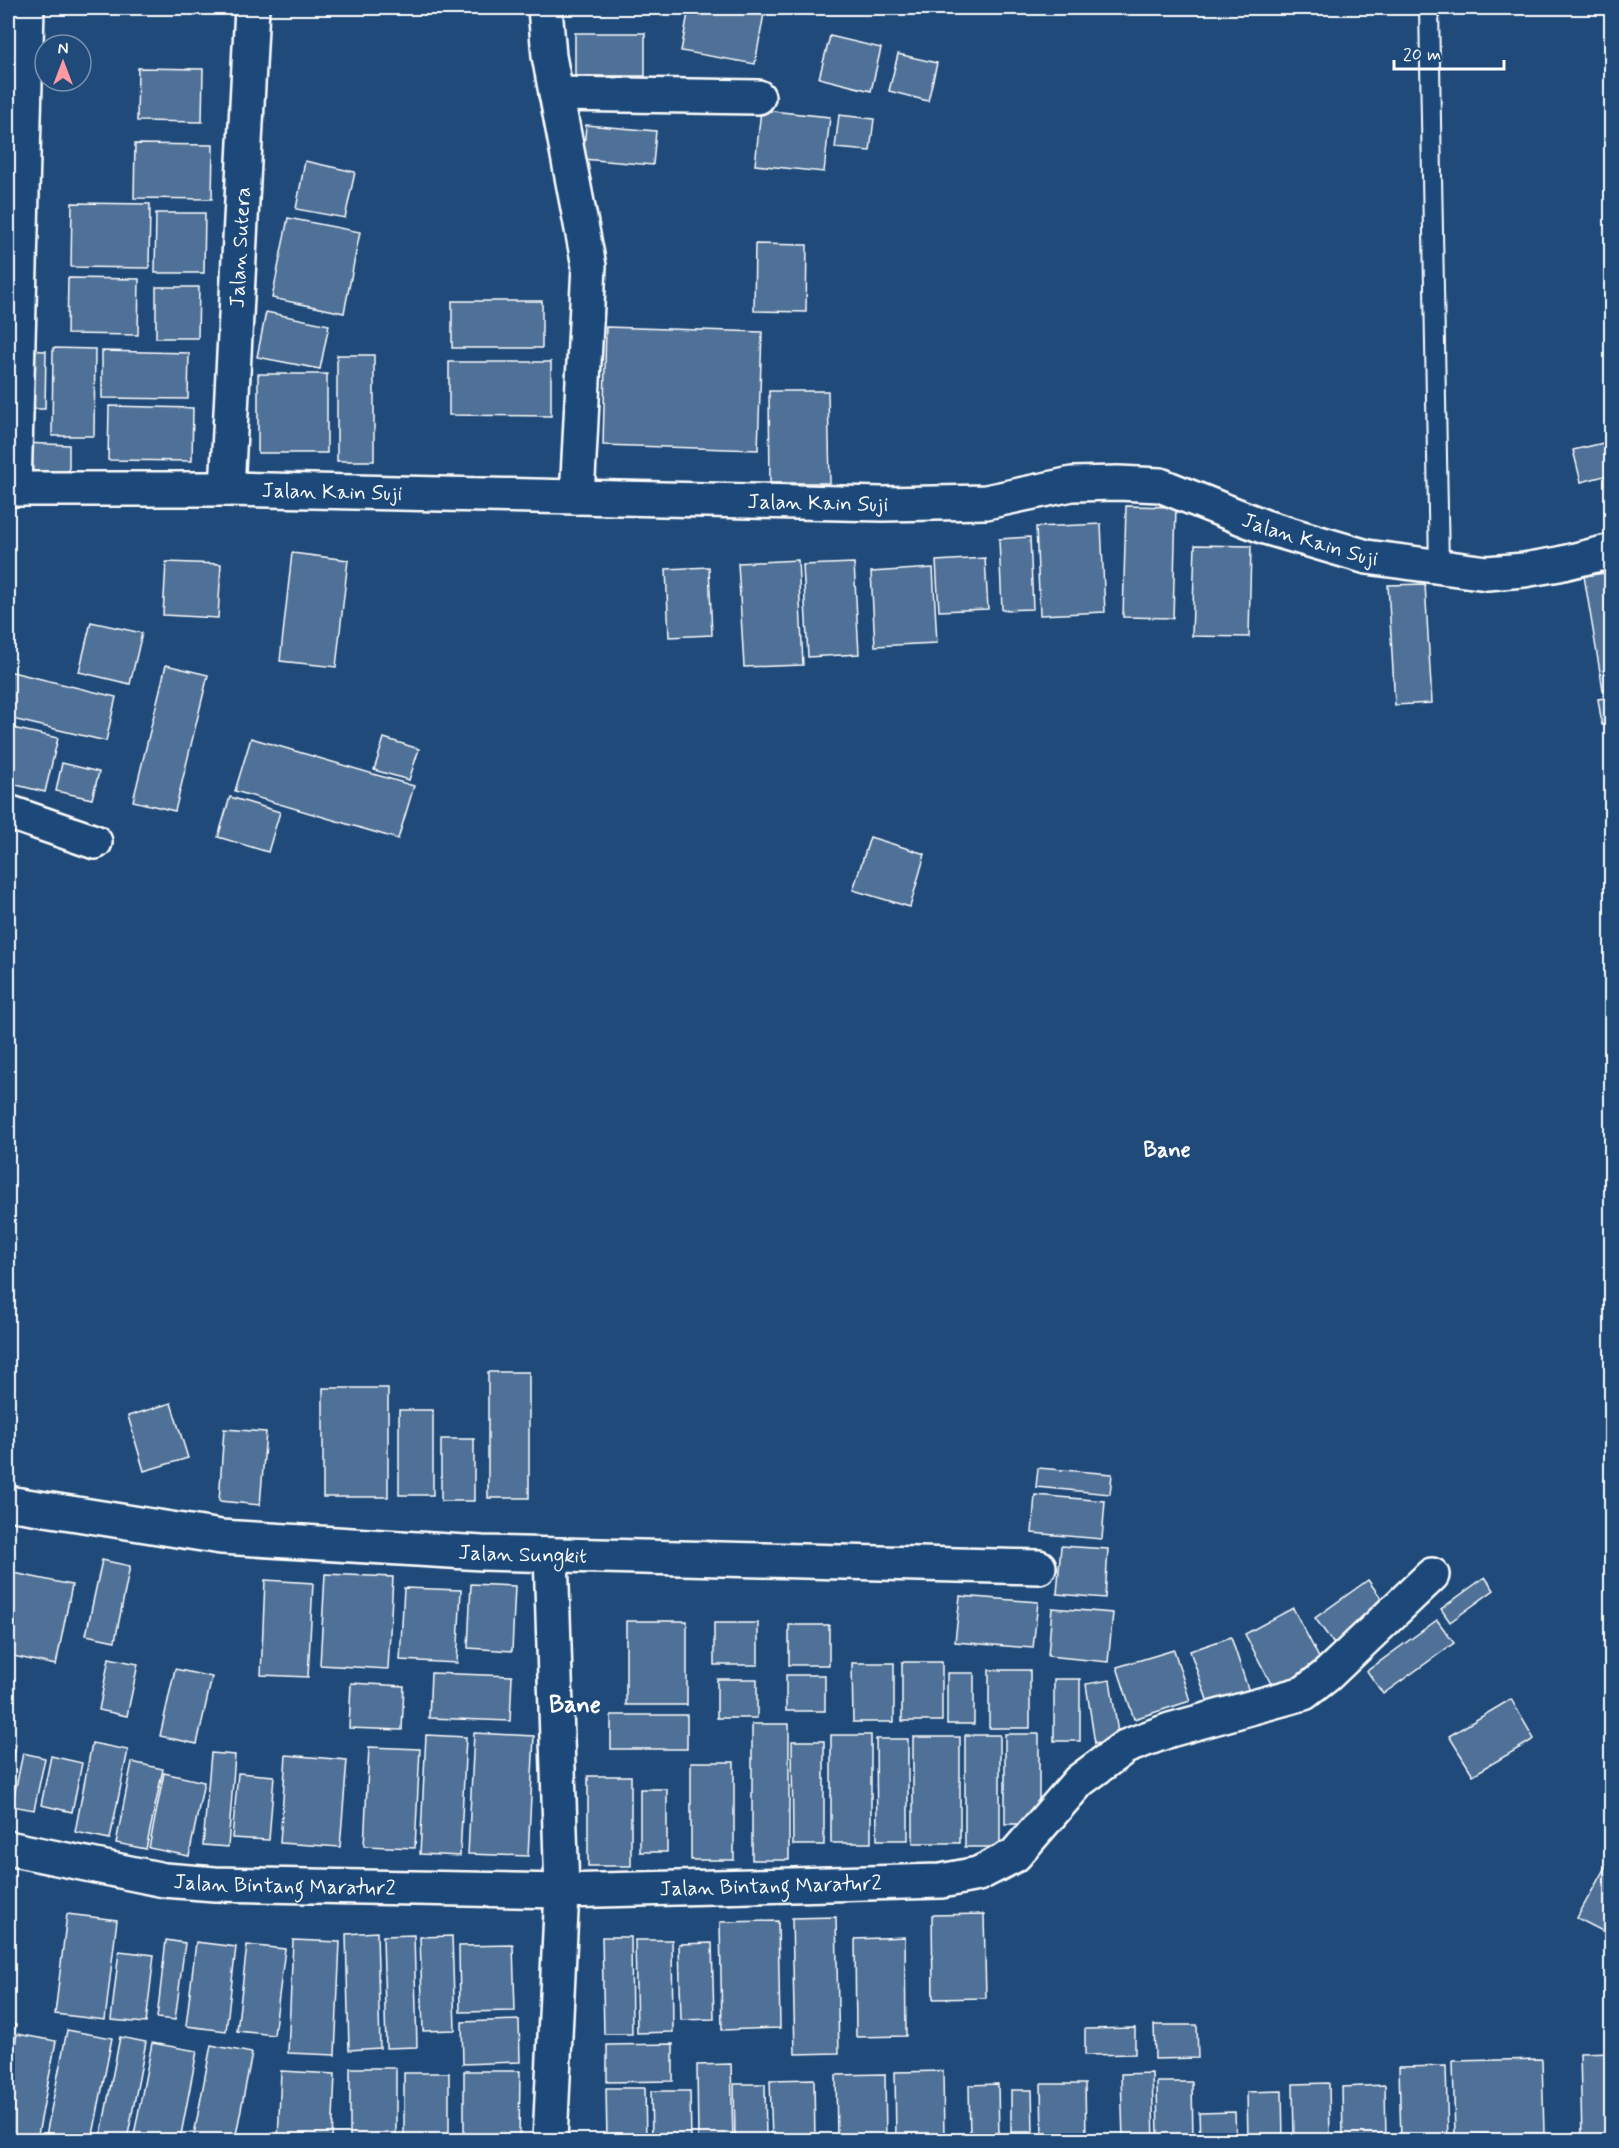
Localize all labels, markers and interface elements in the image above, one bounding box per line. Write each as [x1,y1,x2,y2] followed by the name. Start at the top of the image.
[33,33,93,93] north arrow
[1394,33,1504,71] scale bar
[58,39,68,60] text: N
[1403,43,1441,67] text: 20 m
[223,186,258,309] street label: Jalan Sutera
[261,477,403,508] street label: Jalan Kain Suji
[747,488,889,519] street label: Jalan Kain Suji
[1238,506,1380,573] street label: Jalan Kain Suji
[1143,1137,1191,1165] district label: Bane
[458,1539,588,1571] street label: Jalan Sungkit
[549,1690,601,1721] district label: Bane
[172,1868,396,1903] street label: Jalan Bintang Maratur2
[659,1870,882,1903] street label: Jalan Bintang Maratur2

